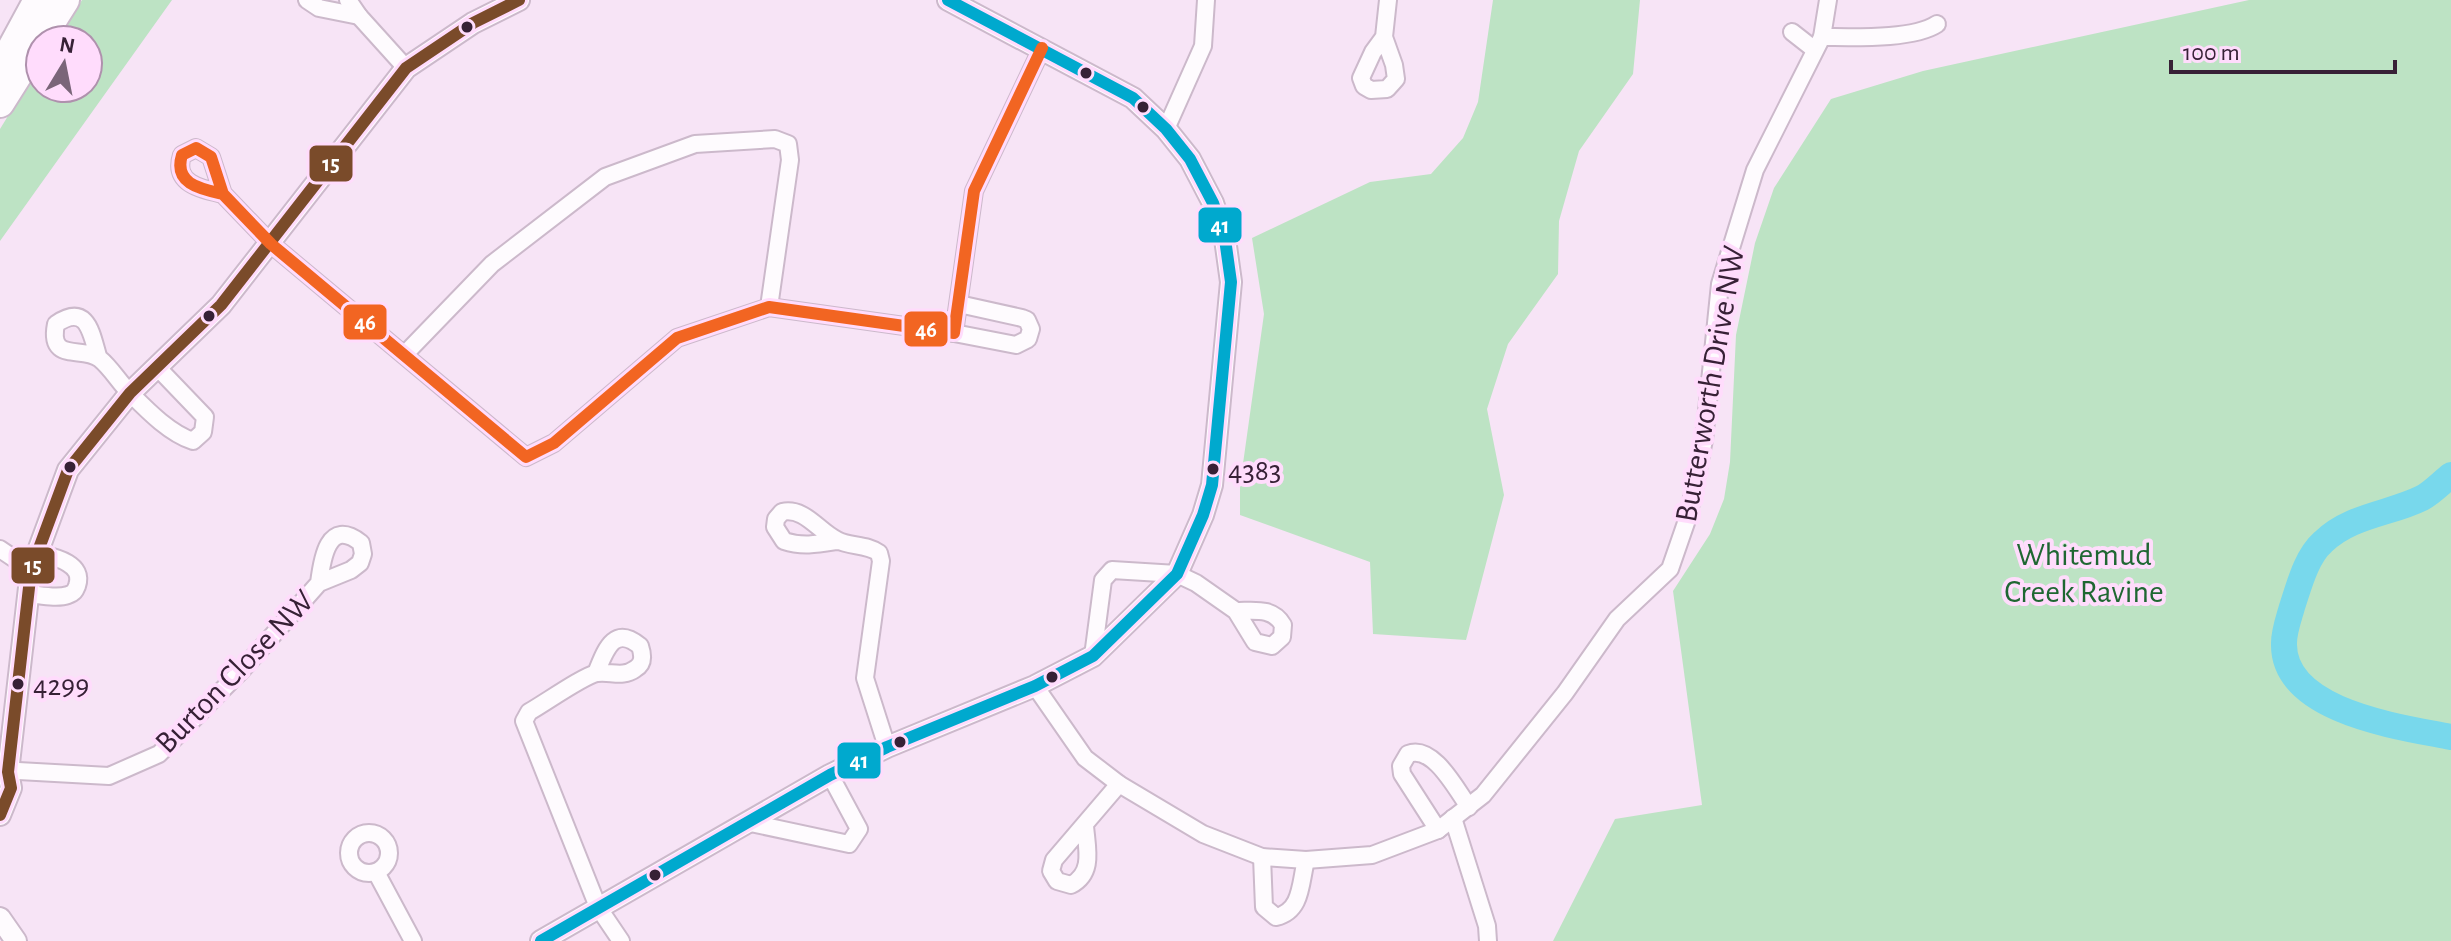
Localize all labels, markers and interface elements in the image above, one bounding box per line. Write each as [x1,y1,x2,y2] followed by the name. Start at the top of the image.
[459,19,475,35] unlabelled marker
[24,24,104,104] north arrow
[2171,24,2395,74] scale bar
[58,33,77,57] text: N
[2183,41,2240,65] text: 100 m
[1078,65,1094,81] unlabelled marker
[1135,99,1151,115] unlabelled marker
[308,144,354,183] line badge: 15
[322,153,340,175] text: 15
[1197,206,1243,244] line badge: 41
[1211,215,1230,237] text: 41
[1670,243,1750,525] street label: Butterworth Drive NW
[342,303,388,341] line badge: 46
[201,308,217,324] unlabelled marker
[903,310,949,348] line badge: 46
[354,312,376,334] text: 46
[915,319,937,341] text: 46
[1228,456,1281,486] place label: 4383
[62,459,78,475] unlabelled marker
[1205,461,1221,477] marker: 4383
[2004,539,2164,608] park label: Whitemud Creek Ravine
[10,546,56,585] line badge: 15
[24,555,42,577] text: 15
[149,584,320,759] street label: Burton Close NW
[1044,669,1060,685] unlabelled marker
[33,671,89,701] place label: 4299
[10,676,26,692] marker: 4299
[892,734,908,750] unlabelled marker
[836,741,882,780] line badge: 41
[850,750,869,772] text: 41
[647,867,663,883] unlabelled marker

